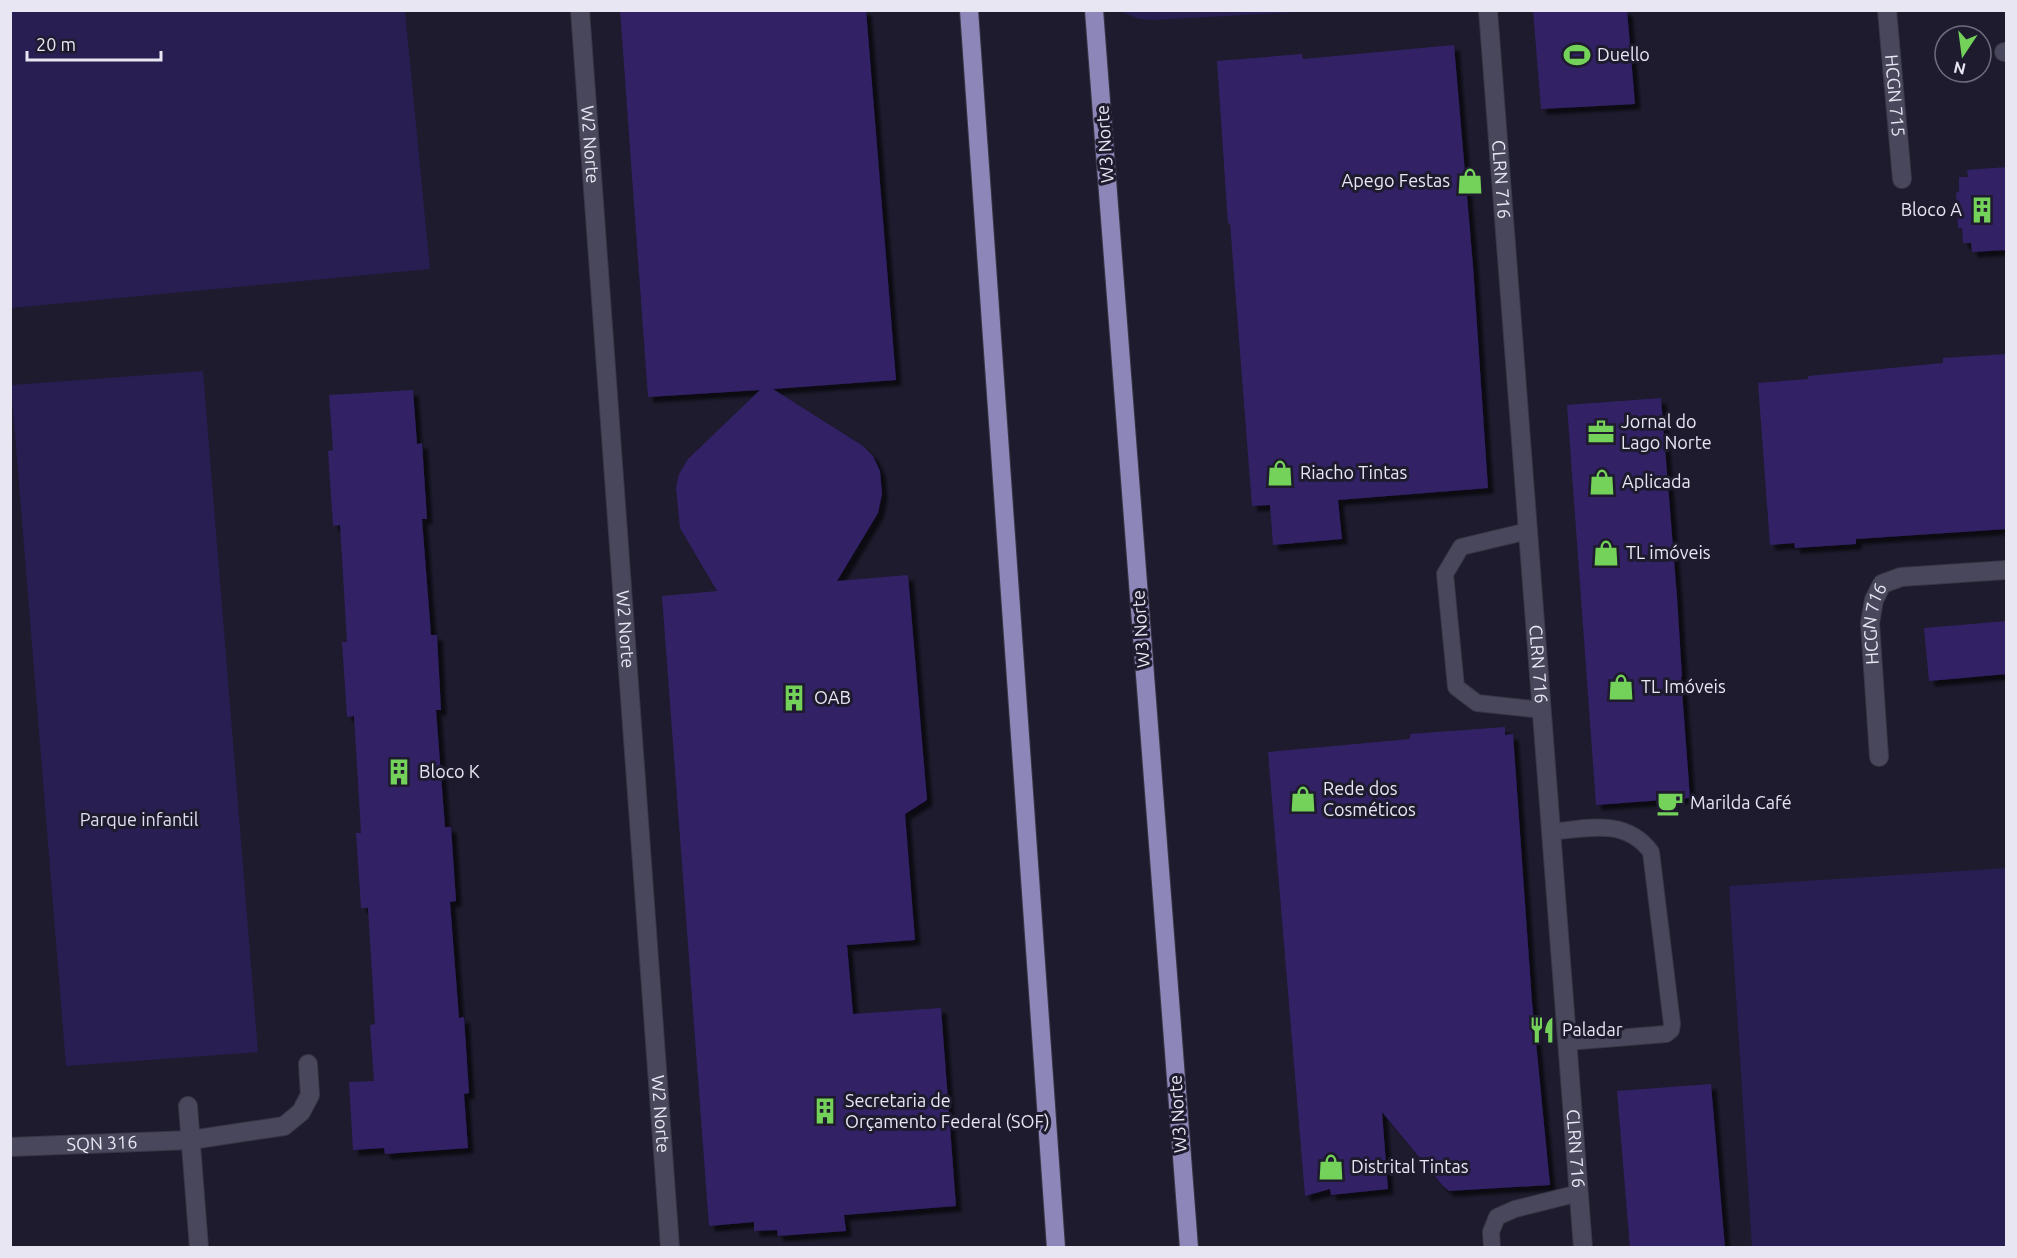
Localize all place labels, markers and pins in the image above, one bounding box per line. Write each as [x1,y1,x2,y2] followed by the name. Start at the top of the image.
[1562,40,1592,70] sports icon: Duello
[1597,44,1650,64] place label: Duello
[1455,166,1485,196] shop icon: Apego Festas
[1342,170,1450,190] place label: Apego Festas
[1967,195,1997,225] building icon: Bloco A
[1901,199,1962,219] place label: Bloco A
[1621,411,1712,452] place label: Jornal do Lago Norte
[1586,417,1616,447] office icon: Jornal do Lago Norte
[1265,458,1295,488] shop icon: Riacho Tintas
[1300,462,1408,482] place label: Riacho Tintas
[1587,467,1617,497] shop icon: Aplicada
[1622,471,1691,491] place label: Aplicada
[1591,538,1621,568] shop icon: TL imóveis
[1626,542,1711,562] place label: TL imóveis
[1606,672,1636,702] shop icon: TL Imóveis
[1641,676,1726,696] place label: TL Imóveis
[779,683,809,713] building icon: OAB
[814,687,851,707] place label: OAB
[384,757,414,787] building icon: Bloco K
[419,761,480,781] place label: Bloco K
[1323,778,1416,819] place label: Rede dos Cosméticos
[1288,784,1318,814] shop icon: Rede dos Cosméticos
[1655,788,1685,818] cafe icon: Marilda Café
[1690,792,1792,812] place label: Marilda Café
[1527,1015,1557,1045] restaurant icon: Paladar
[1562,1019,1623,1039] place label: Paladar
[845,1090,1050,1132] place label: Secretaria de Orçamento Federal (SOF)
[810,1096,840,1126] building icon: Secretaria de Orçamento Federal (SOF)
[1316,1152,1346,1182] shop icon: Distrital Tintas
[1351,1156,1469,1176] place label: Distrital Tintas

